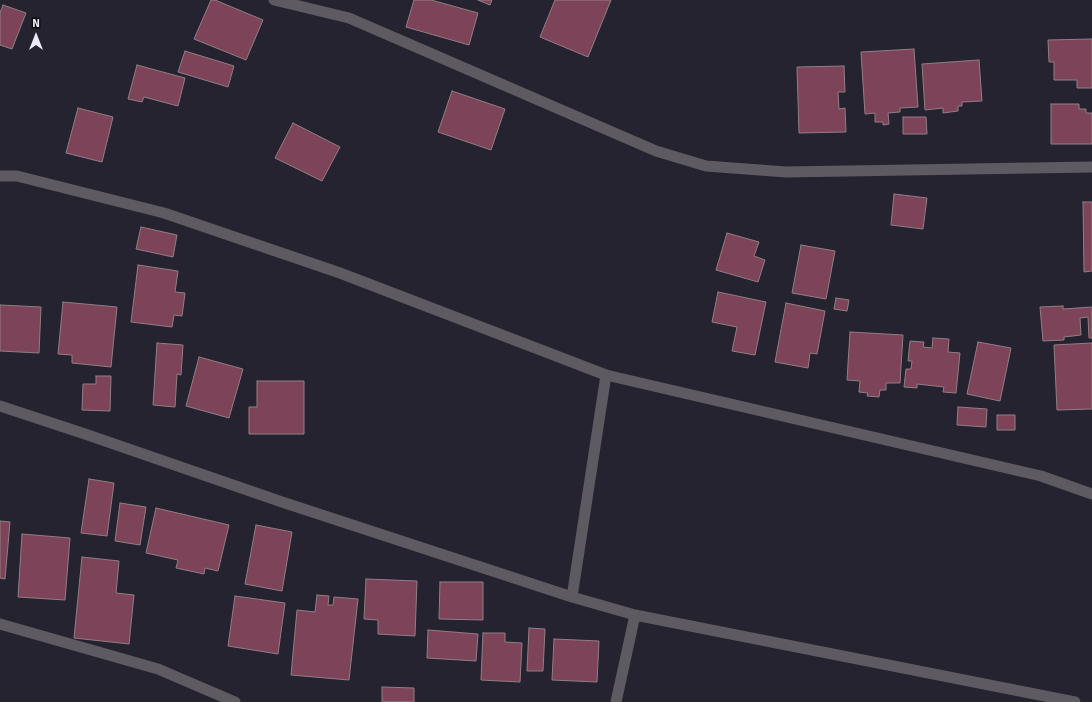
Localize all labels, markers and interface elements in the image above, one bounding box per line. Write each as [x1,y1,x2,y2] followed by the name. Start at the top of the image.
[16,16,56,56] north arrow
[32,17,40,30] text: N

